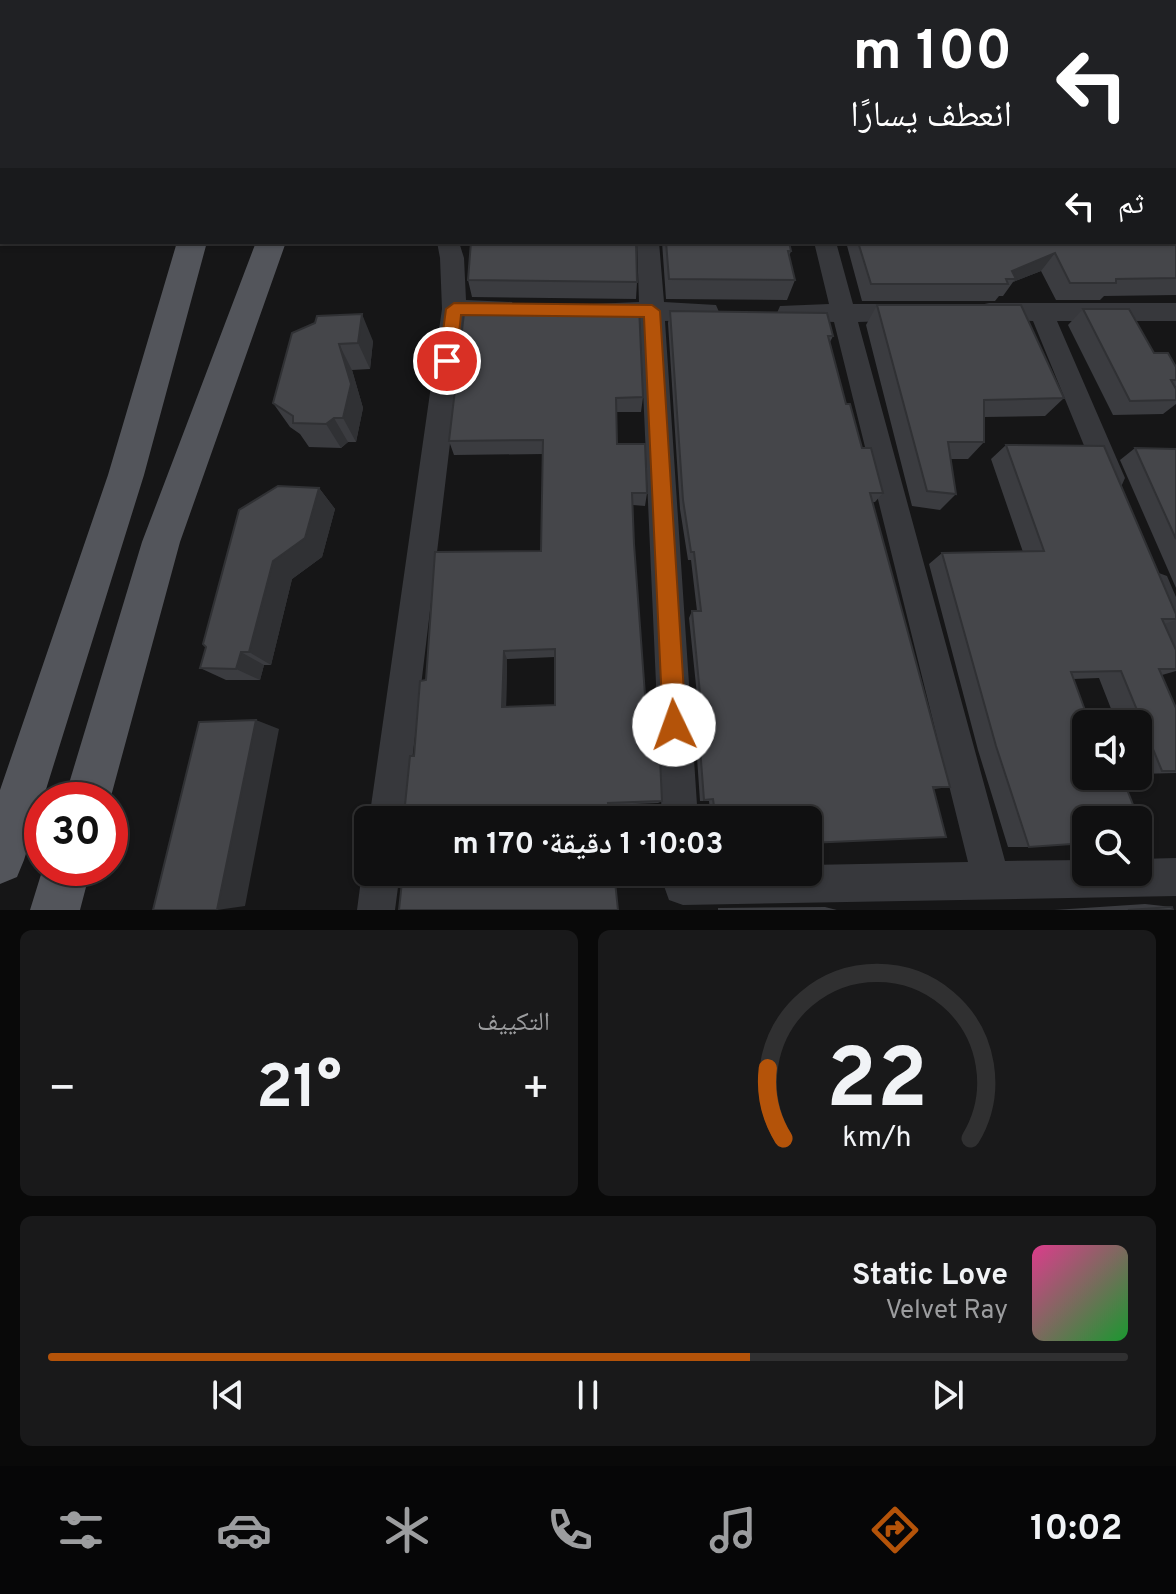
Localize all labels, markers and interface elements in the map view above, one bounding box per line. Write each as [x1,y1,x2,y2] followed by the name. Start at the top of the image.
[853,19,1012,89] text: 100 m
[1040,32,1144,136] icon: left
[850,94,1012,140] text: انعطف يسارًا
[1058,184,1102,228] icon: left
[1118,187,1144,224] text: ثم
[413,327,481,395] pin
[425,339,469,383] icon: arrive
[632,683,716,767] position arrow
[1072,710,1152,886] map controls
[1072,710,1152,790] button: sound
[24,782,128,886] speed limit sign: 30
[1072,806,1152,886] button: search
[453,827,723,864] text: 10:03 · 1 دقيقة · 170 m
[477,1007,550,1040] text: التكييف
[826,1032,928,1137] text: 22
[256,1053,342,1129] text: 21°
[48,1063,76,1119] text: −
[522,1063,550,1119] text: +
[842,1121,912,1157] text: km/h
[852,1258,1008,1295] text: Static Love
[885,1295,1008,1328] text: Velvet Ray
[206,1373,250,1417] icon: previous
[566,1373,610,1417] icon: pause
[926,1373,970,1417] icon: next
[53,1502,109,1558] icon: filters
[216,1502,272,1558] icon: car
[379,1502,435,1558] icon: climate
[542,1502,598,1558] icon: phone
[705,1502,761,1558] icon: music
[867,1502,923,1558] icon: directions
[1030,1507,1123,1553] text: 10:02

